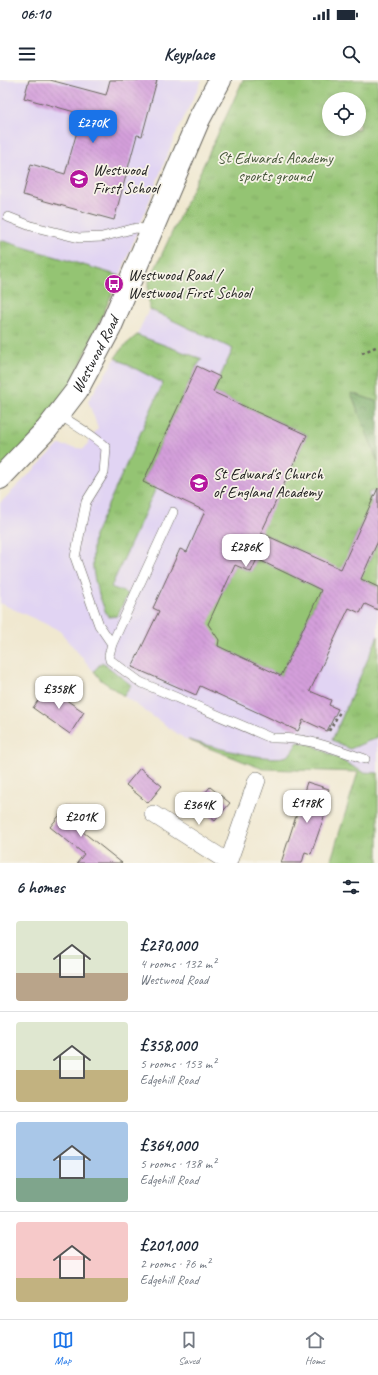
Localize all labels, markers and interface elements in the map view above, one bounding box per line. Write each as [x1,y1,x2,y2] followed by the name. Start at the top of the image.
[20,5,50,24] text: 06:10
[16,43,38,65] icon: menu
[164,43,214,65] text: Keyplace
[340,43,362,65] icon: search
[322,92,366,136] map controls
[322,92,366,136] button: locate
[65,110,121,144] pin: £270K
[78,115,108,131] text: £270K
[217,148,334,186] park label: St Edwards Academy sports ground
[93,160,162,198] place label: Westwood First School
[68,168,90,190] school or university icon: Westwood First School
[128,265,254,303] place label: Westwood Road / Westwood First School
[103,273,125,295] bus stop icon: Westwood Road / Westwood First School
[67,311,125,397] street label: Westwood Road
[213,464,324,502] place label: St Edward's Church of England Academy
[188,472,210,494] school or university icon: St Edward's Church of England Academy
[218,534,274,568] pin: £286K
[231,539,261,555] text: £286K
[31,676,87,710] pin: £358K
[44,681,74,697] text: £358K
[279,790,335,824] pin: £178K
[171,792,227,826] pin: £364K
[292,795,322,811] text: £178K
[184,797,214,813] text: £364K
[53,804,109,838] pin: £201K
[66,809,96,825] text: £201K
[340,876,362,898] icon: filters
[16,877,64,898] text: 6 homes
[140,935,197,956] text: £270,000
[48,937,96,985] icon: home
[140,956,216,972] text: 4 rooms · 132 m²
[140,972,208,988] text: Westwood Road
[140,1035,197,1056] text: £358,000
[48,1038,96,1086] icon: home
[140,1056,216,1072] text: 5 rooms · 153 m²
[140,1072,199,1088] text: Edgehill Road
[140,1135,197,1156] text: £364,000
[48,1138,96,1186] icon: home
[140,1156,216,1172] text: 5 rooms · 138 m²
[140,1172,199,1188] text: Edgehill Road
[140,1235,197,1256] text: £201,000
[48,1238,96,1286] icon: home
[140,1256,210,1272] text: 2 rooms · 76 m²
[140,1272,199,1288] text: Edgehill Road
[52,1329,74,1367] tab: Map
[178,1329,200,1367] tab: Saved
[304,1329,326,1367] tab: Home

